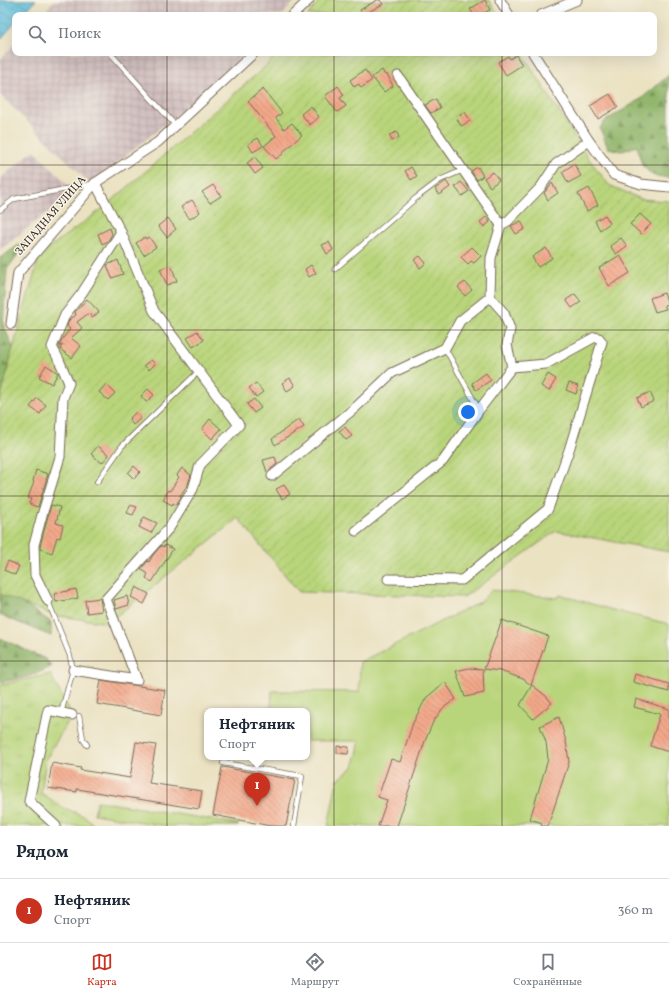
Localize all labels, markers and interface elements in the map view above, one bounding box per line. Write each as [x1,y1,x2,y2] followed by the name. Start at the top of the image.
[12,12,657,56] search box
[26,23,48,45] icon: search
[58,24,101,45] text: Поиск
[12,173,90,259] street label: ЗАПАДНАЯ УЛИЦА
[458,402,478,422] your location
[204,708,310,760] popup
[219,715,295,736] text: Нефтяник
[219,736,256,754] text: Спорт
[244,773,270,806] pin: 1
[16,841,69,864] text: Рядом
[54,891,130,912] text: Нефтяник
[26,902,32,920] text: 1
[618,902,653,920] text: 360 m
[54,912,91,930] text: Спорт
[87,951,117,990] tab: Карта
[291,951,339,990] tab: Маршрут
[513,951,582,990] tab: Сохранённые

